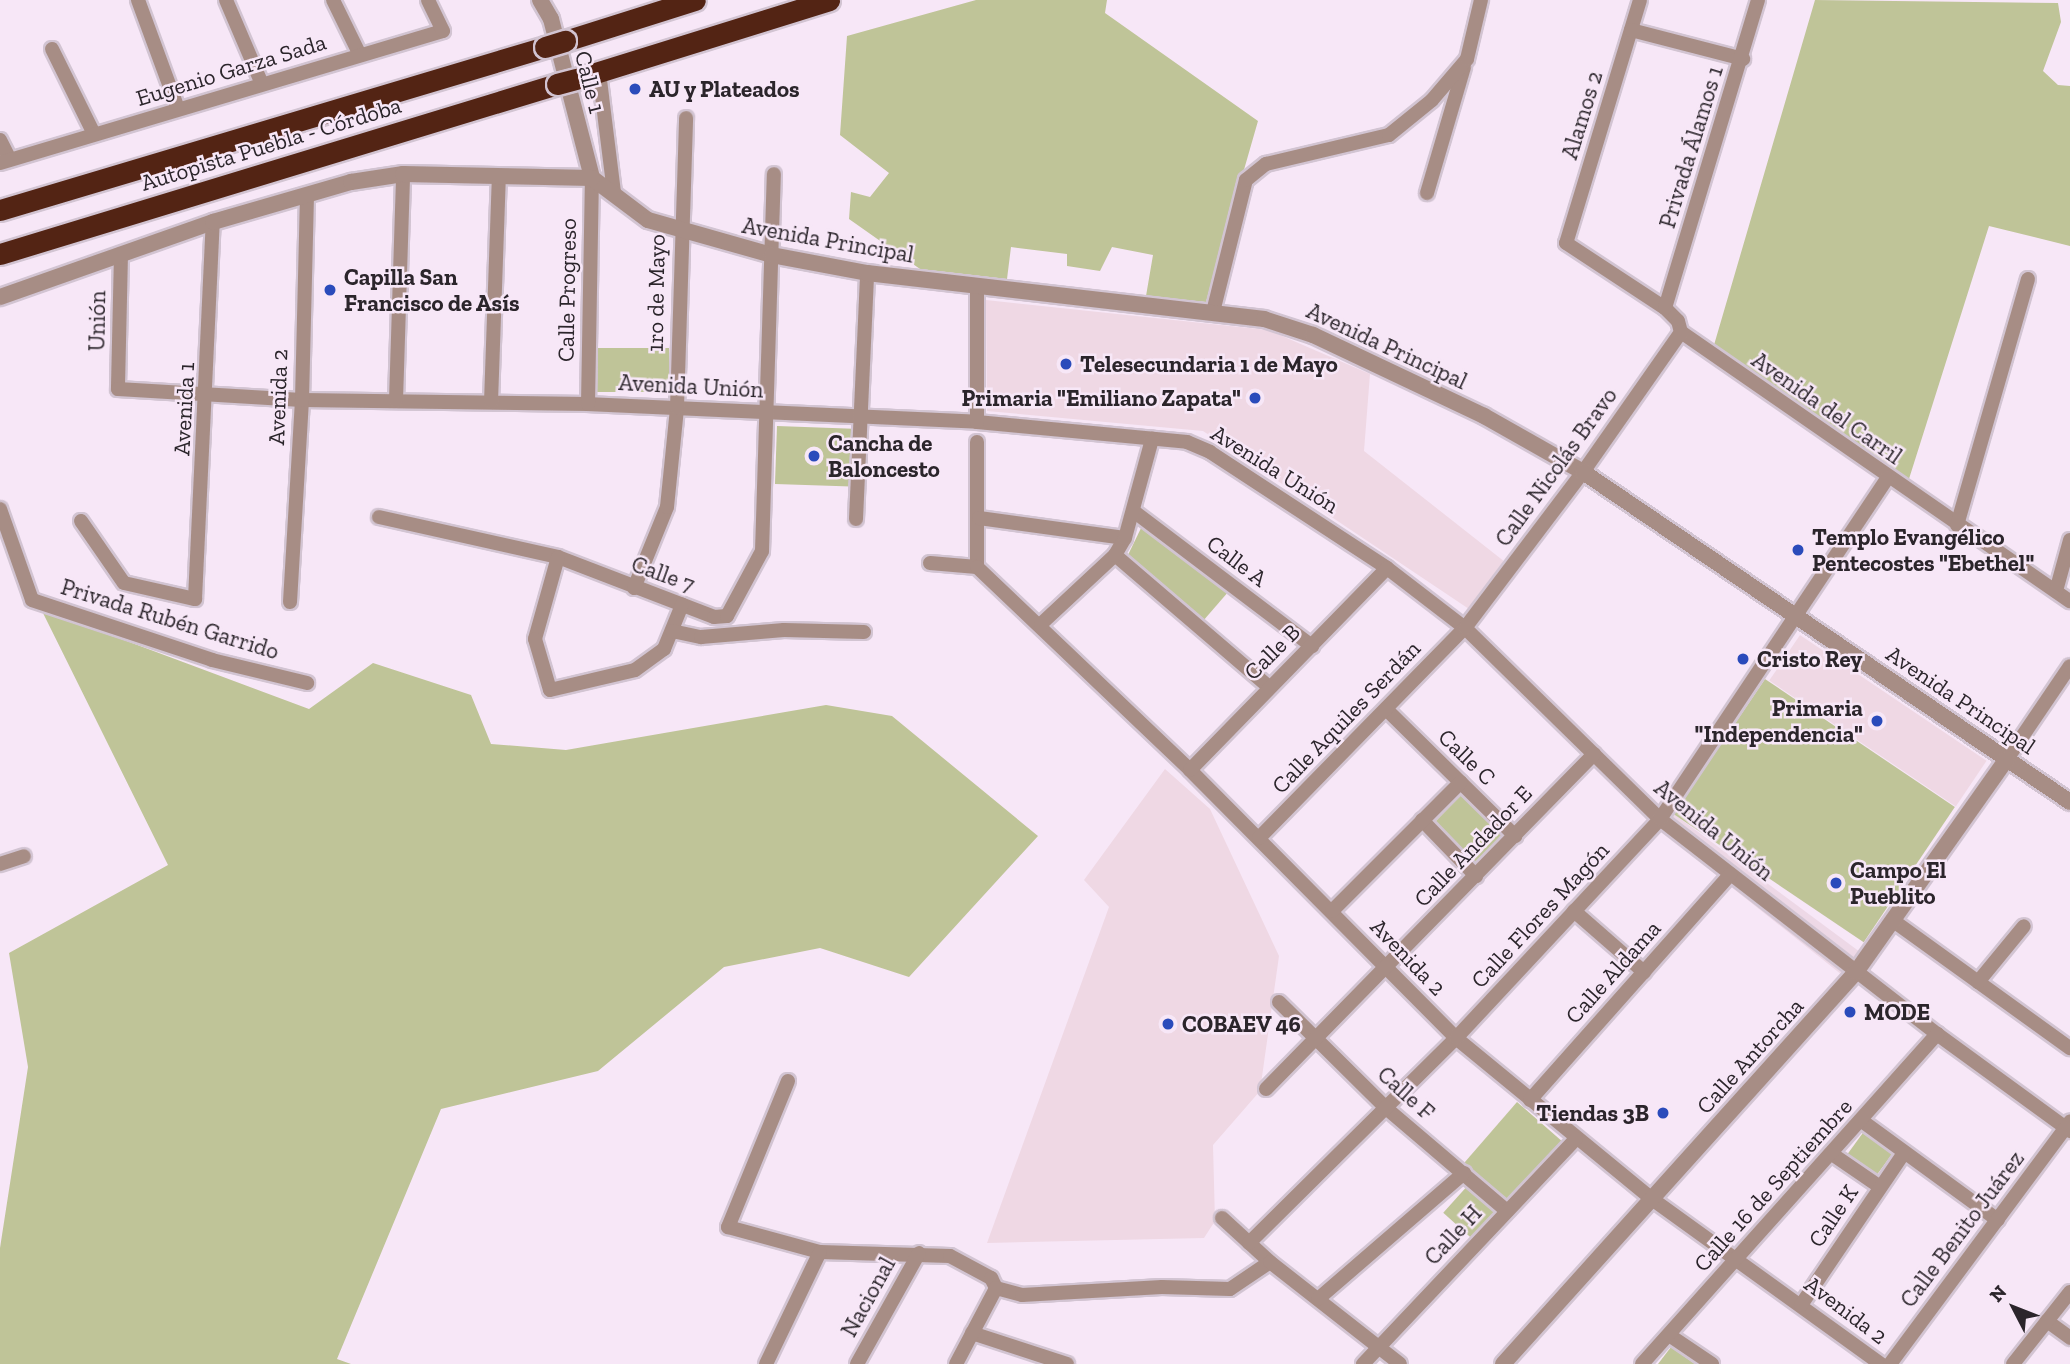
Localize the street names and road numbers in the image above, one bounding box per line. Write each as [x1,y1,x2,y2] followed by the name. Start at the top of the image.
[133,28,329,112] street label: Eugenio Garza Sada
[569,48,611,116] street label: Calle 1
[1653,62,1729,232] street label: Privada Álamos 1
[1556,67,1608,163] street label: Alamos 2
[137,91,405,197] street label: Autopista Puebla - Córdoba
[740,211,916,269] street label: Avenida Principal
[552,218,582,362] street label: Calle Progreso
[641,234,671,352] street label: 1ro de Mayo
[83,290,111,352] street label: Unión
[1302,297,1472,395] street label: Avenida Principal
[1747,346,1907,470] street label: Avenida del Carril
[263,348,293,446] street label: Avenida 2
[168,362,200,456] street label: Avenida 1
[618,368,764,404] street label: Avenida Unión
[1489,382,1623,552] street label: Calle Nicolás Bravo
[1206,419,1344,519] street label: Avenida Unión
[1201,529,1273,593] street label: Calle A
[628,550,698,598] street label: Calle 7
[58,573,282,665] street label: Privada Rubén Garrido
[1238,618,1306,686] street label: Calle B
[1266,635,1426,799] street label: Calle Aquiles Serdán
[1881,640,2041,760] street label: Avenida Principal
[1433,723,1501,791] street label: Calle C
[1649,774,1779,886] street label: Avenida Unión
[1408,779,1538,913] street label: Calle Andador E
[1465,836,1615,994] street label: Calle Flores Magón
[1365,913,1451,1001] street label: Avenida 2
[1559,914,1667,1030] street label: Calle Aldama
[1691,992,1809,1120] street label: Calle Antorcha
[1372,1060,1440,1126] street label: Calle F
[1688,1093,1858,1277] street label: Calle 16 de Septiembre
[1894,1145,2030,1313] street label: Calle Benito Juárez
[1802,1180,1864,1252] street label: Calle K
[1418,1199,1488,1271] street label: Calle H
[835,1252,901,1342] street label: Nacional
[1799,1270,1893,1350] street label: Avenida 2

